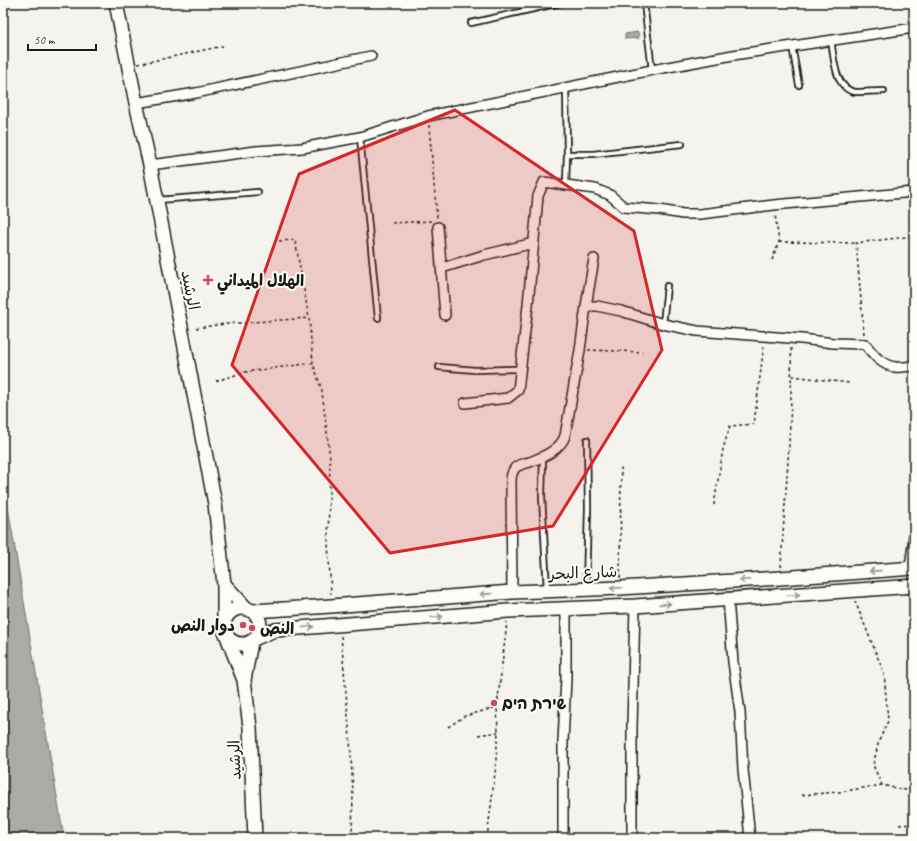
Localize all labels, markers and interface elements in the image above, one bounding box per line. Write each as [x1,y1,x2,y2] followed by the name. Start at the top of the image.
[28,26,96,52] scale bar
[34,32,56,48] text: 50 m
[176,269,204,312] street label: الرشيد
[217,271,304,295] place label: الهلال الميداني
[202,274,214,286] marker: الهلال الميداني
[547,562,618,585] street label: شارع البحر
[869,567,882,574] one-way arrow
[739,577,752,584] one-way arrow
[610,584,623,592] one-way arrow
[480,591,493,598] one-way arrow
[787,591,800,599] one-way arrow
[658,600,671,607] one-way arrow
[430,613,443,620] one-way arrow
[171,616,235,636] place label: دوار النص
[260,619,294,639] place label: النص
[238,620,248,630] marker: دوار النص
[247,623,257,633] marker: النص
[301,624,314,631] one-way arrow
[502,694,566,714] place label: שירת הים
[489,698,499,708] marker: שירת הים
[224,740,246,780] street label: الرشيد

